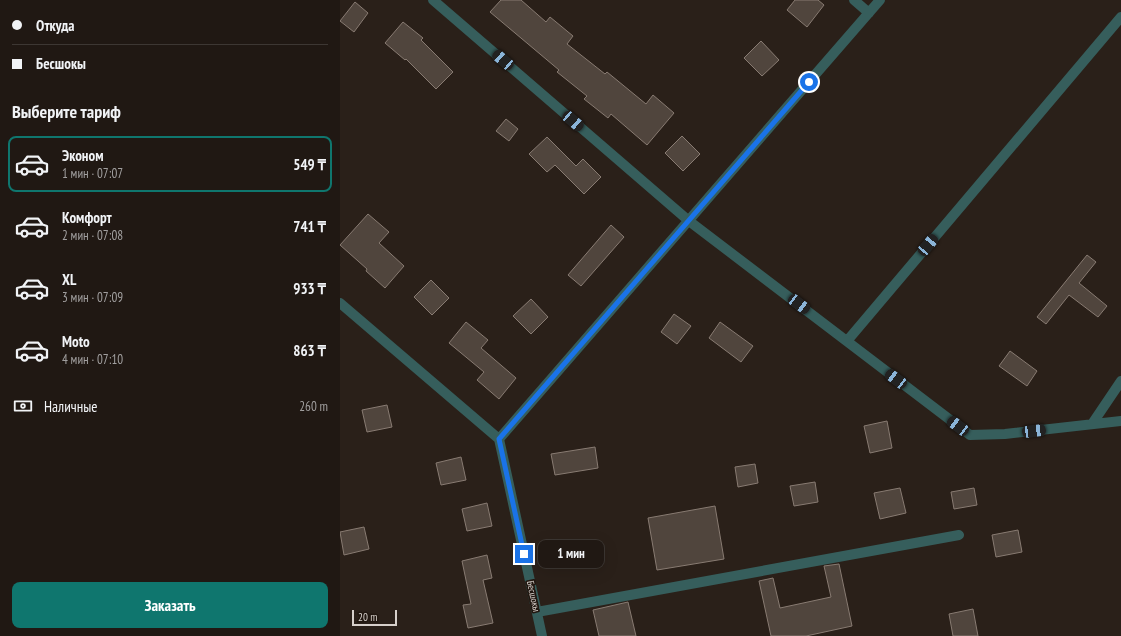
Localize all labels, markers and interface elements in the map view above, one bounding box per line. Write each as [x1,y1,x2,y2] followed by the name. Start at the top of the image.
[36,16,75,35] text: Откуда
[490,48,516,72] car
[36,54,86,73] text: Бесшокы
[800,73,818,91] route start
[12,100,121,123] text: Выберите тариф
[560,109,586,133] car
[14,146,50,182] icon: car
[62,146,103,165] text: Эконом
[293,155,326,174] text: 549 ₸
[62,165,123,182] text: 1 мин · 07:07
[14,208,50,244] icon: car
[62,208,112,227] text: Комфорт
[293,217,326,236] text: 741 ₸
[62,227,123,244] text: 2 мин · 07:08
[916,232,940,258] car
[14,270,50,306] icon: car
[62,270,76,289] text: XL
[293,279,326,298] text: 933 ₸
[62,289,123,306] text: 3 мин · 07:09
[786,292,812,316] car
[14,332,50,368] icon: car
[62,332,90,351] text: Moto
[293,341,326,360] text: 863 ₸
[62,351,123,368] text: 4 мин · 07:10
[883,367,909,391] car
[12,395,34,417] icon: cash
[44,397,97,416] text: Наличные
[299,398,328,415] text: 260 m
[945,414,971,438] car
[1021,424,1047,438] car
[538,540,604,568] callout: 1 мин
[515,545,533,563] route end
[557,545,585,562] text: 1 мин
[524,579,543,613] street label: Бесшокы
[12,582,328,628] button: Заказать
[352,608,397,627] scale bar
[358,610,377,624] text: 20 m

